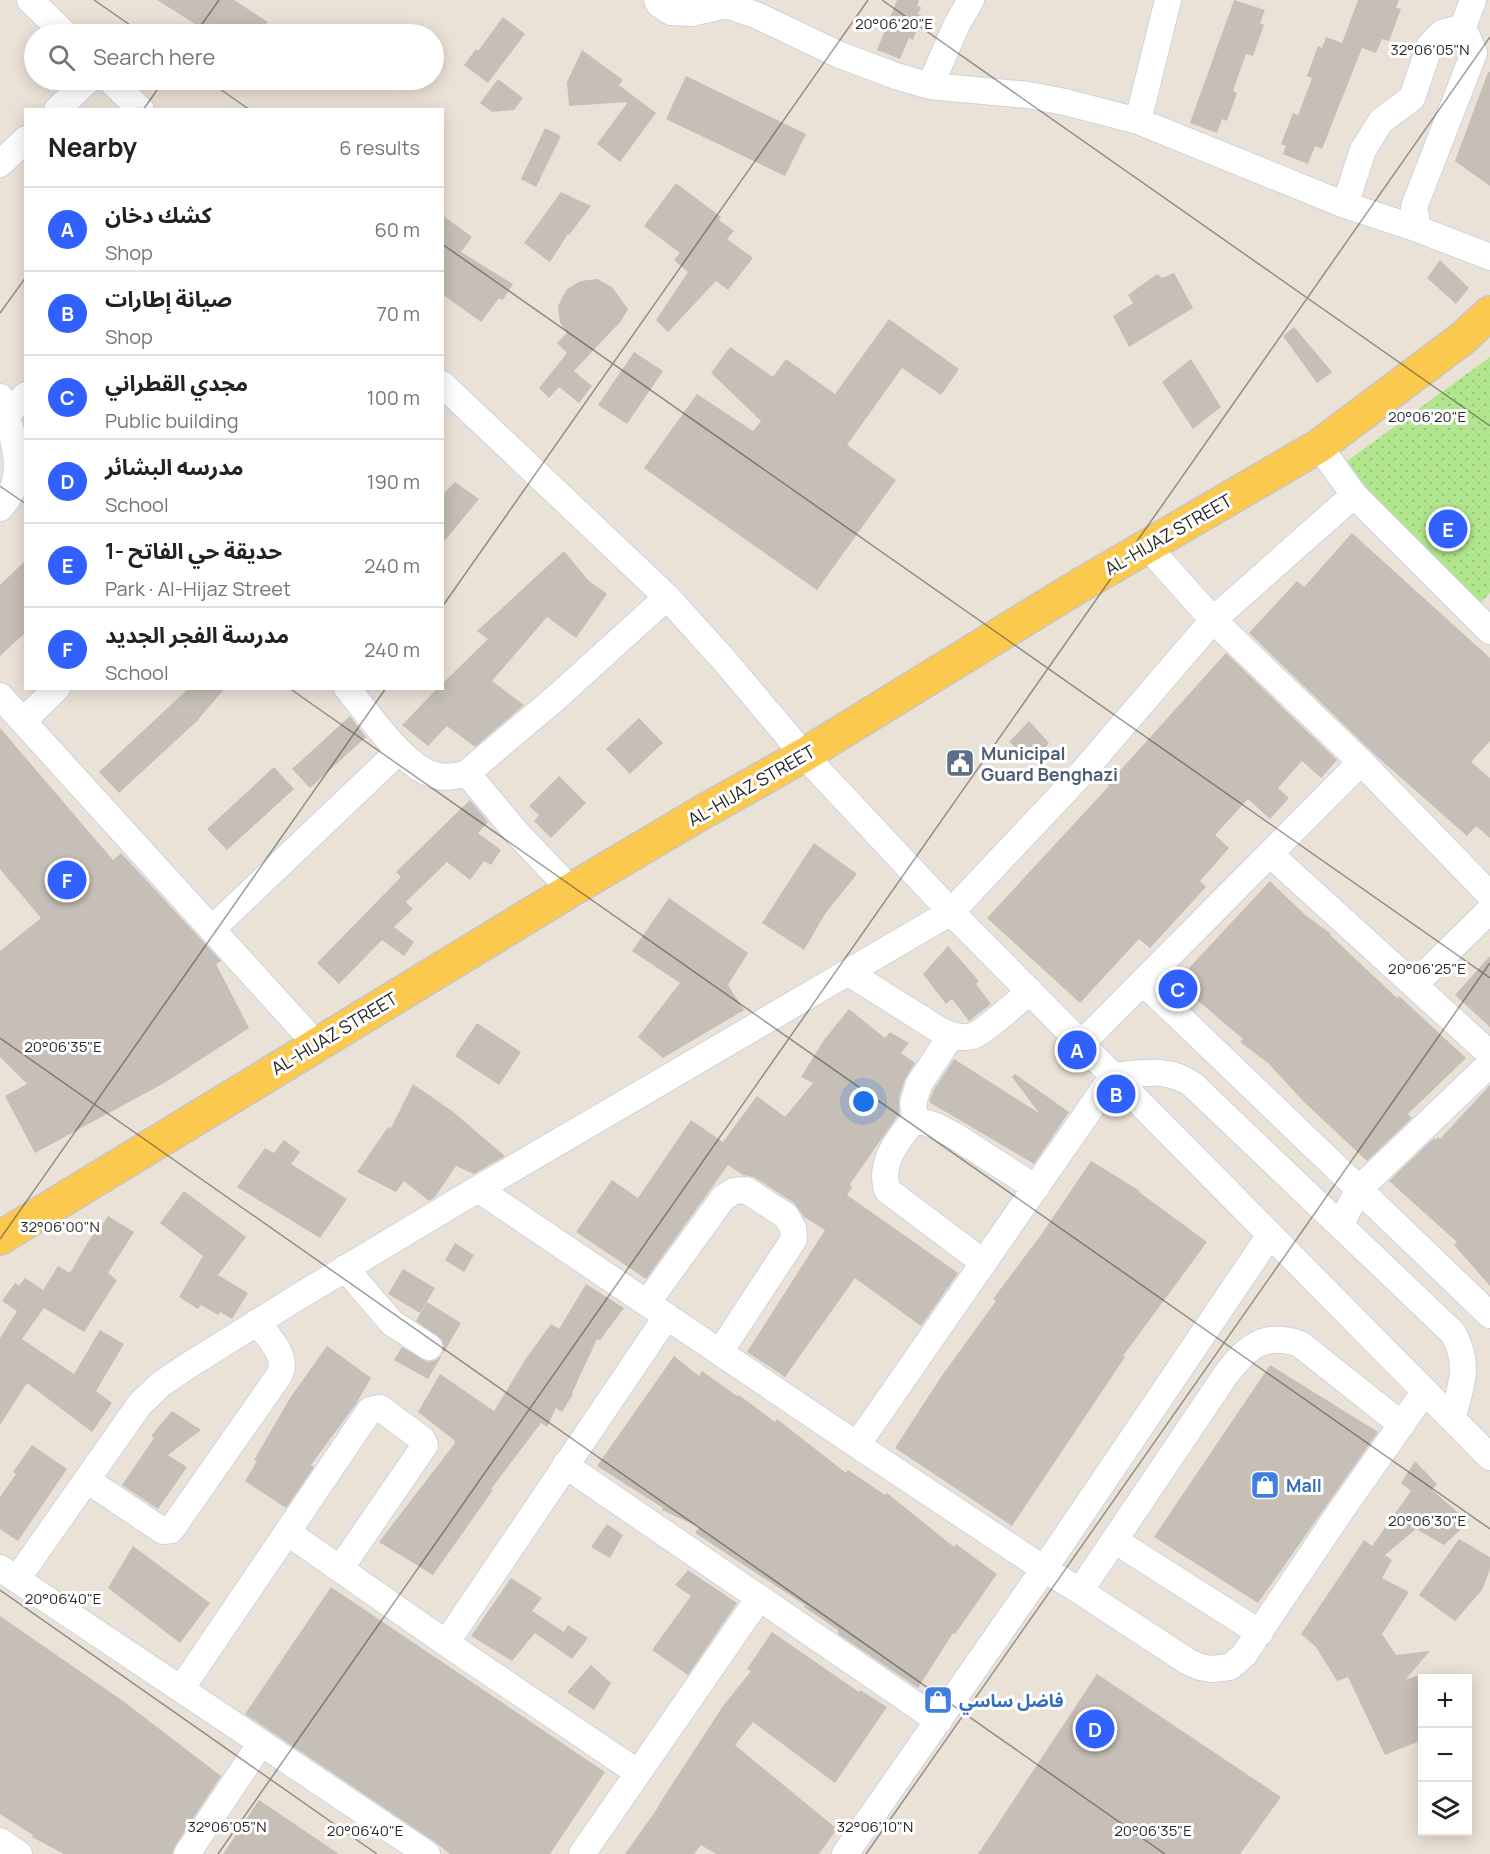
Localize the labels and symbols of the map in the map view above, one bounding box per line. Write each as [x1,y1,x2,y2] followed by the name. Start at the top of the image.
[855,13,933,34] text: 20°06'20"E
[1390,39,1470,60] text: 32°06'05"N
[1388,406,1466,427] text: 20°06'20"E
[1100,488,1236,580] street label: AL-HIJAZ STREET
[1428,506,1468,552] pin: E
[683,739,819,831] street label: AL-HIJAZ STREET
[981,741,1118,786] place label: Municipal Guard Benghazi
[944,747,976,779] public building icon: Municipal Guard Benghazi
[48,858,86,902] pin: F
[1388,958,1466,979] text: 20°06'25"E
[1158,966,1198,1012] pin: C
[266,986,402,1080] street label: AL-HIJAZ STREET
[1058,1028,1096,1072] pin: A
[24,1036,102,1057] text: 20°06'35"E
[1096,1072,1136,1116] pin: B
[849,1087,878,1116] your location
[20,1216,100,1237] text: 32°06'00"N
[1249,1469,1281,1501] shop icon: Mall
[1286,1473,1322,1497] place label: Mall
[1388,1510,1466,1531] text: 20°06'30"E
[25,1588,101,1609] text: 20°06'40"E
[922,1684,954,1716] shop icon: فاضل ساسي
[959,1688,1064,1715] place label: فاضل ساسي
[1076,1706,1114,1752] pin: D
[187,1816,267,1837] text: 32°06'05"N
[837,1816,913,1837] text: 32°06'10"N
[327,1820,403,1841] text: 20°06'40"E
[1114,1820,1192,1841] text: 20°06'35"E

